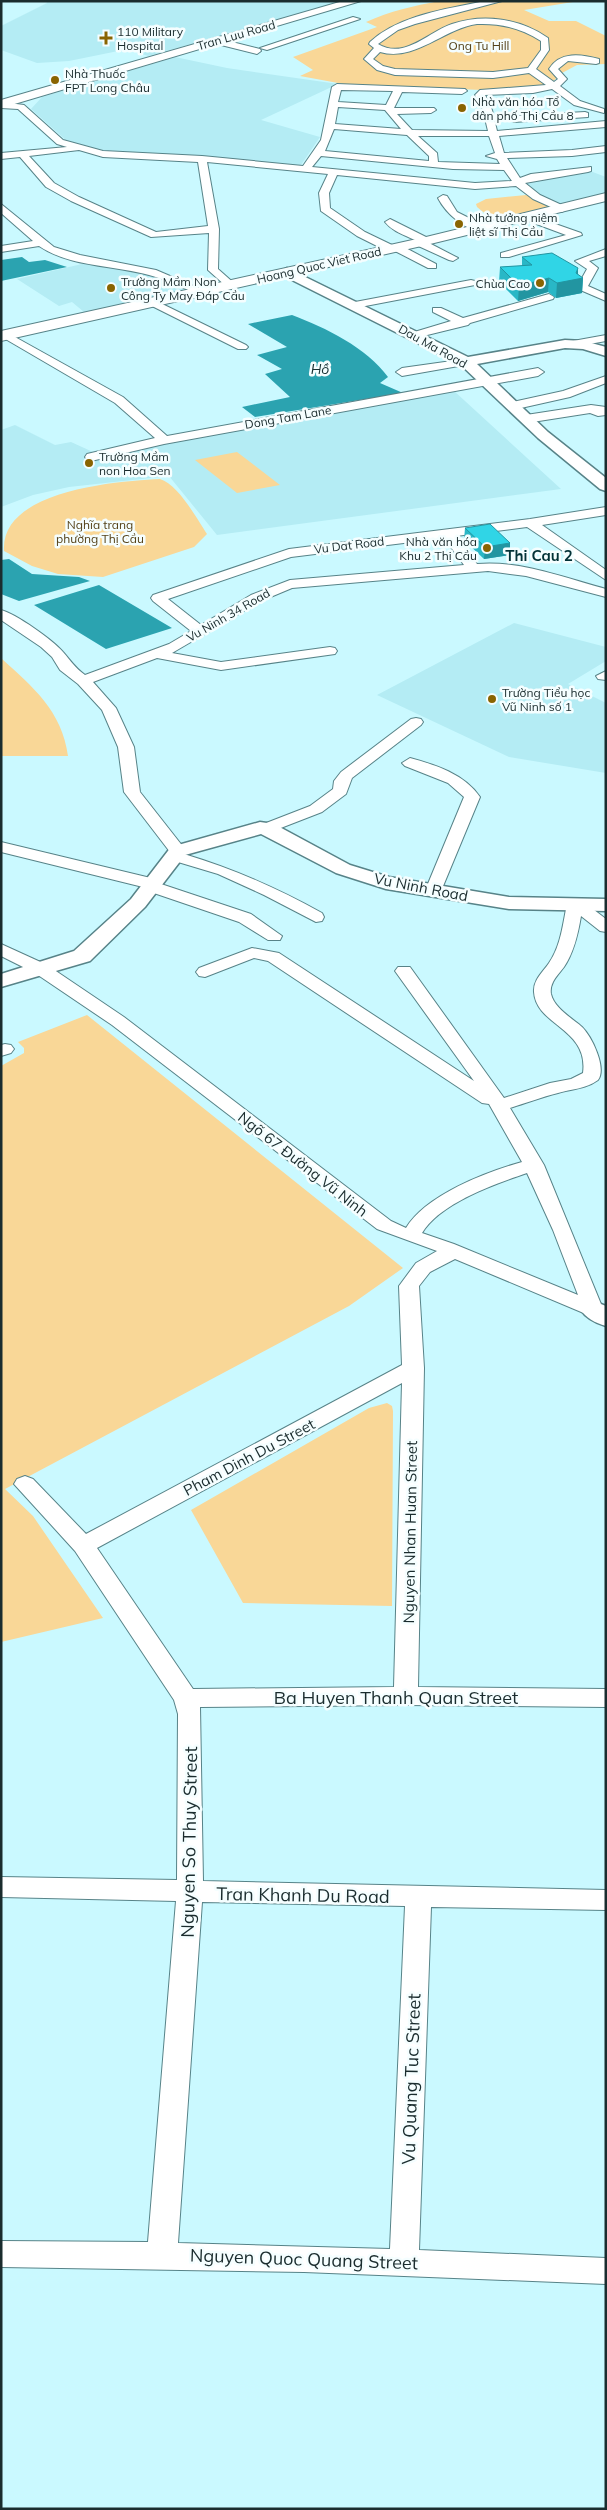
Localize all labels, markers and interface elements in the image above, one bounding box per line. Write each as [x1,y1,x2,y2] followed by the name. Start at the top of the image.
[195,17,277,53] street label: Tran Luu Road
[117,24,184,53] place label: 110 Military Hospital
[99,31,113,45] marker: 110 Military Hospital
[449,38,509,53] park label: Ong Tu Hill
[65,66,150,95] place label: Nhà Thuốc FPT Long Châu
[49,74,61,86] marker: Nhà Thuốc FPT Long Châu
[472,94,574,123] place label: Nhà văn hóa Tổ dân phố Thị Cầu 8
[456,102,468,114] marker: Nhà văn hóa Tổ dân phố Thị Cầu 8
[469,210,558,239] place label: Nhà tưởng niệm liệt sĩ Thị Cầu
[453,218,465,230] marker: Nhà tưởng niệm liệt sĩ Thị Cầu
[255,243,383,287] street label: Hoang Quoc Viet Road
[121,274,245,303] place label: Trường Mầm Non Công Ty May Đáp Cầu
[475,276,530,291] place label: Chùa Cao
[534,277,546,289] marker: Chùa Cao
[105,282,117,294] marker: Trường Mầm Non Công Ty May Đáp Cầu
[396,321,470,371] street label: Dau Ma Road
[311,360,329,378] water label: Hồ
[244,402,332,432] street label: Dong Tam Lane
[99,449,170,478] place label: Trường Mầm non Hoa Sen
[83,457,95,469] marker: Trường Mầm non Hoa Sen
[56,517,144,546] park label: Nghĩa trang phường Thị Cầu
[313,533,385,557] street label: Vu Dat Road
[399,534,477,563] place label: Nhà văn hóa Khu 2 Thị Cầu
[481,542,493,554] marker: Nhà văn hóa Khu 2 Thị Cầu
[505,546,573,565] district label: Thi Cau 2
[184,585,272,645] street label: Vu Ninh 34 Road
[502,685,590,714] place label: Trường Tiểu học Vũ Ninh số 1
[486,693,498,705] marker: Trường Tiểu học Vũ Ninh số 1
[372,869,470,905] street label: Vu Ninh Road
[234,1107,372,1221] street label: Ngõ 67 Đường Vũ Ninh
[180,1414,318,1500] street label: Pham Dinh Du Street
[399,1441,421,1623] street label: Nguyen Nhan Huan Street
[274,1686,518,1709] street label: Ba Huyen Thanh Quan Street
[176,1746,202,1938] street label: Nguyen So Thuy Street
[216,1882,390,1908] street label: Tran Khanh Du Road
[397,1993,425,2165] street label: Vu Quang Tuc Street
[190,2244,418,2274] street label: Nguyen Quoc Quang Street

